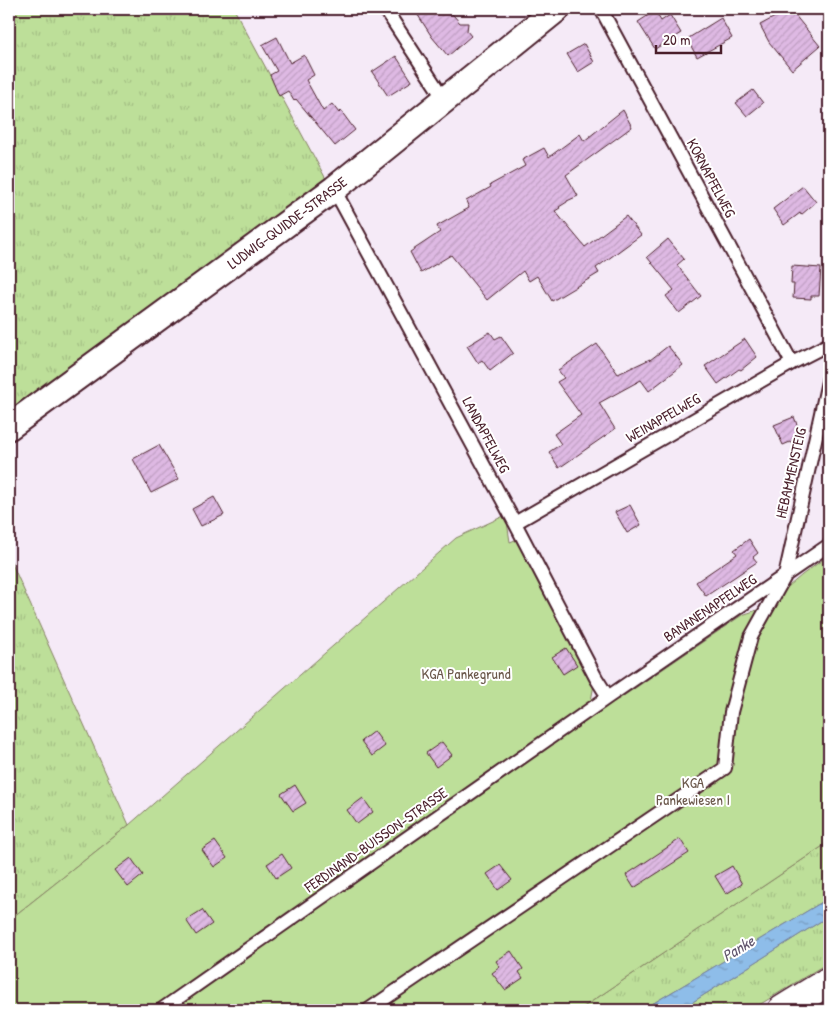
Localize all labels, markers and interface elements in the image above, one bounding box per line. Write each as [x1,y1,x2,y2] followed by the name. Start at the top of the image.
[656,22,720,54] scale bar
[663,29,690,50] text: 20 m
[682,135,741,222] street label: KORNAPFELWEG
[223,171,352,274] street label: LUDWIG-QUIDDE-STRASSE
[622,387,705,447] street label: WEINAPFELWEG
[458,393,516,477] street label: LANDAPFELWEG
[770,425,811,520] street label: HEBAMMENSTEIG
[659,568,761,647] street label: BANANENAPFELWEG
[422,663,511,684] park label: KGA Pankegrund
[656,772,730,810] park label: KGA Pankewiesen I
[299,782,452,898] street label: FERDINAND-BUISSON-STRASSE
[718,929,759,966] water label: Panke

